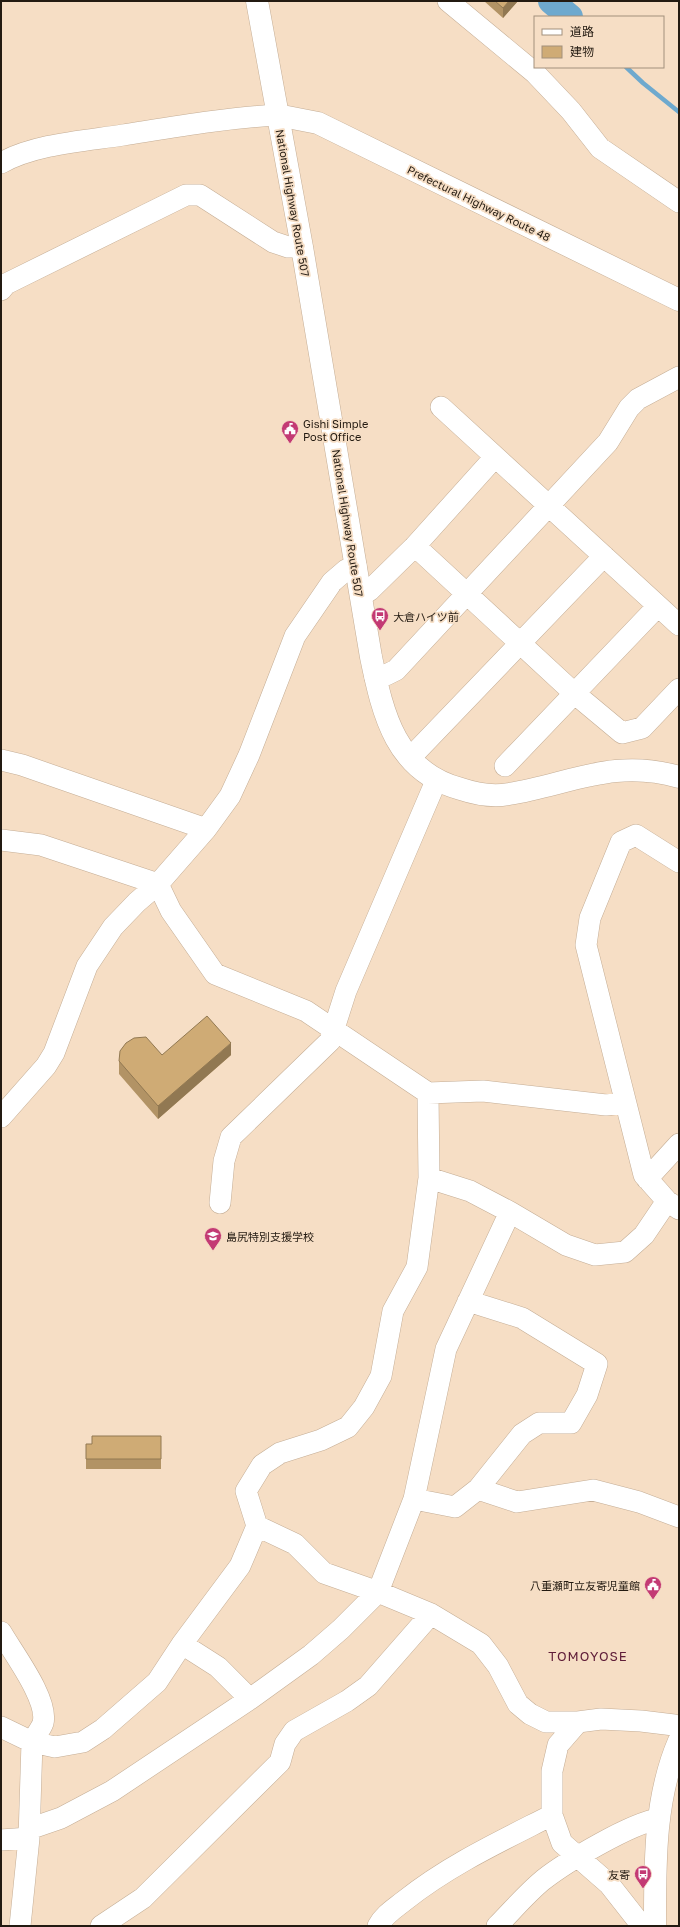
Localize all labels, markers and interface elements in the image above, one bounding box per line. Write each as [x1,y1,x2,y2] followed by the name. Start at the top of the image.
[534,16,664,68] legend
[570,24,594,39] text: 道路
[570,44,594,59] text: 建物
[274,128,312,278] street label: National Highway Route 507
[405,163,553,244] street label: Prefectural Highway Route 48
[303,417,368,443] place label: Gishi Simple Post Office
[280,419,300,444] public building icon: Gishi Simple Post Office
[330,448,366,598] street label: National Highway Route 507
[370,606,390,631] bus stop icon: 大倉ハイツ前
[393,610,459,623] place label: 大倉ハイツ前
[203,1226,223,1251] school or university icon: 島尻特別支援学校
[226,1230,314,1243] place label: 島尻特別支援学校
[643,1575,663,1600] public building icon: 八重瀬町立友寄児童館
[530,1579,640,1592] place label: 八重瀬町立友寄児童館
[548,1648,628,1664] district label: TOMOYOSE
[633,1864,653,1889] bus stop icon: 友寄
[608,1868,630,1881] place label: 友寄

